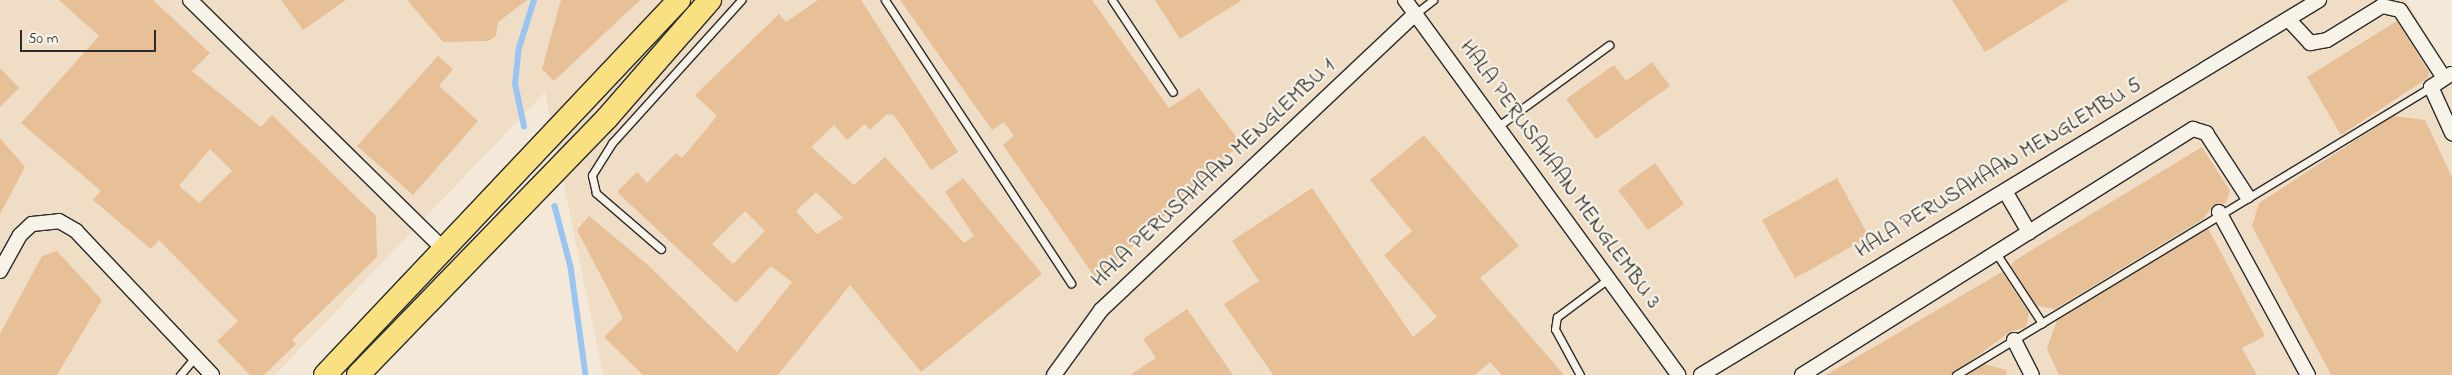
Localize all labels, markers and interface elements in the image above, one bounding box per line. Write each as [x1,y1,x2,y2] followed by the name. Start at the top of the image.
[22,20,159,52] scale bar
[28,28,58,50] text: 50 m
[1453,35,1665,315] street label: HALA PERUSAHAAN MENGLEMBU 3
[1087,54,1341,294] street label: HALA PERUSAHAAN MENGLEMBU 1
[1851,73,2147,265] street label: HALA PERUSAHAAN MENGLEMBU 5

